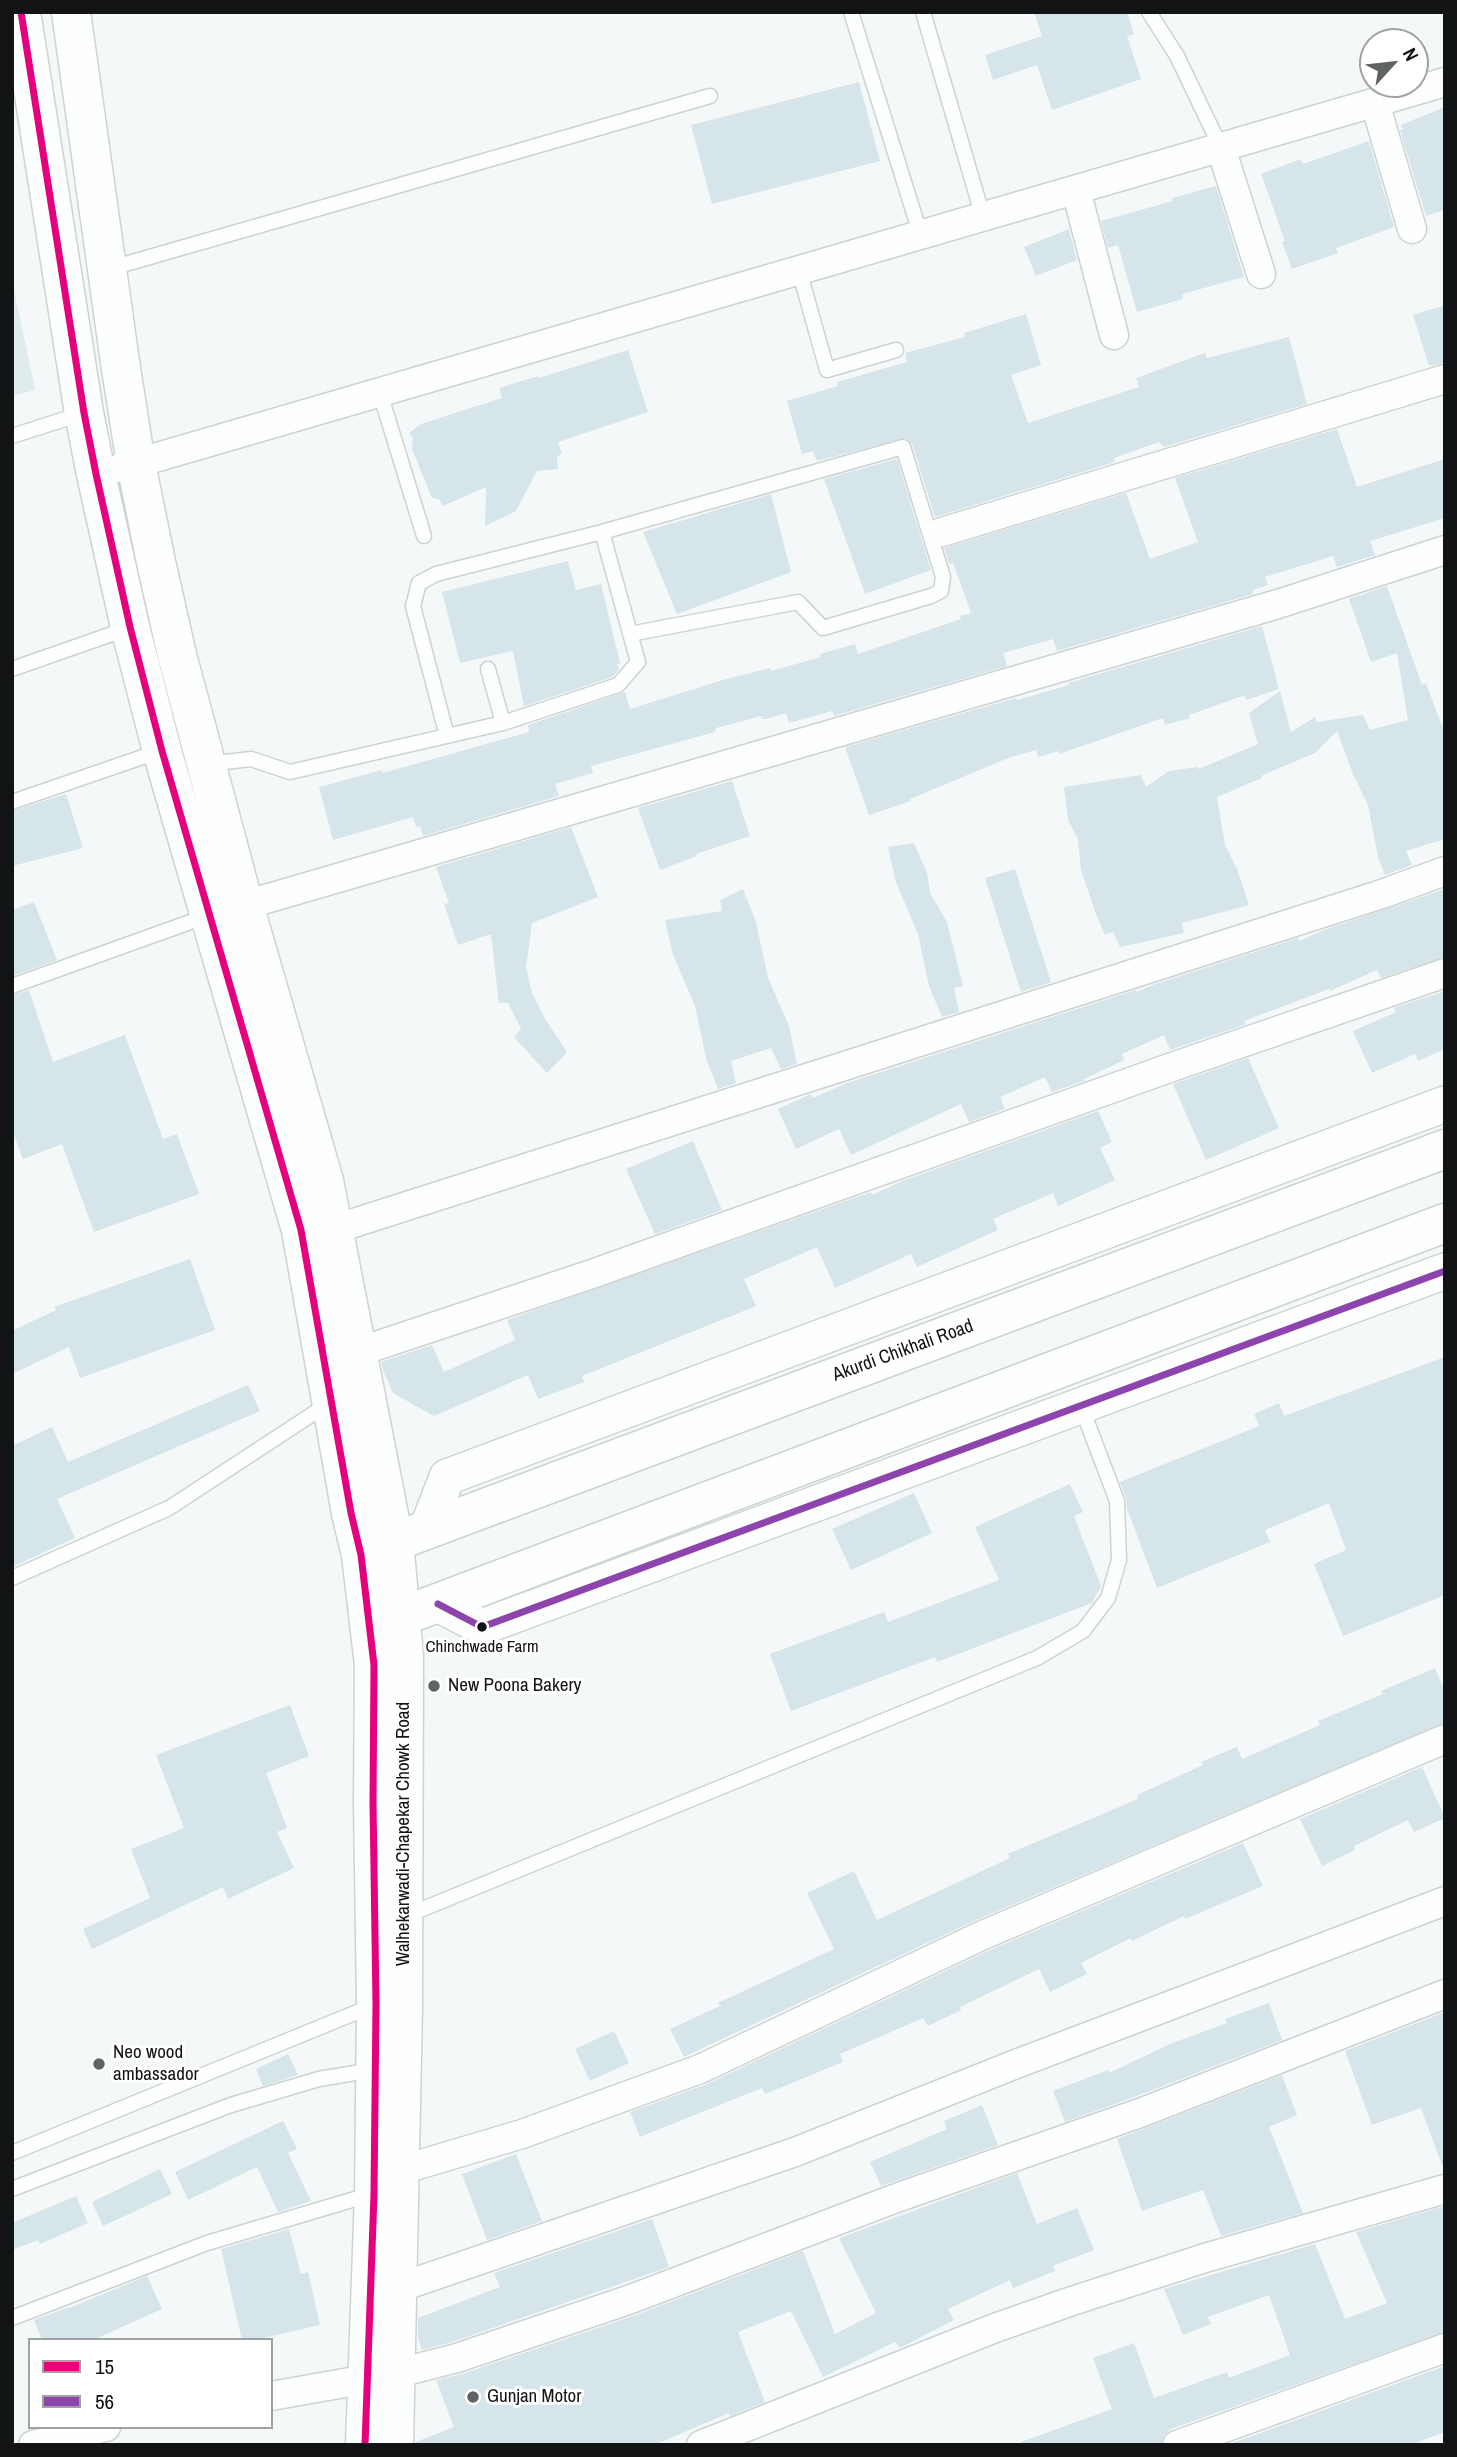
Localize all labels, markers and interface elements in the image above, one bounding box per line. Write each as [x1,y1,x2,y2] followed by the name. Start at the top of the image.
[1359,28,1429,98] north arrow
[1397,43,1425,65] text: N
[830,1315,976,1387] street label: Akurdi Chikhali Road
[475,1620,489,1634] marker: Chinchwade Farm
[425,1637,539,1657] place label: Chinchwade Farm
[448,1675,581,1697] place label: New Poona Bakery
[426,1678,442,1694] marker: New Poona Bakery
[393,1702,415,1966] street label: Walhekarwadi-Chapekar Chowk Road
[113,2042,199,2086] place label: Neo wood ambassador
[91,2056,107,2072] marker: Neo wood ambassador
[28,2338,273,2429] legend
[95,2352,114,2381] text: 15
[487,2386,581,2408] place label: Gunjan Motor
[95,2387,114,2416] text: 56
[465,2389,481,2405] marker: Gunjan Motor

